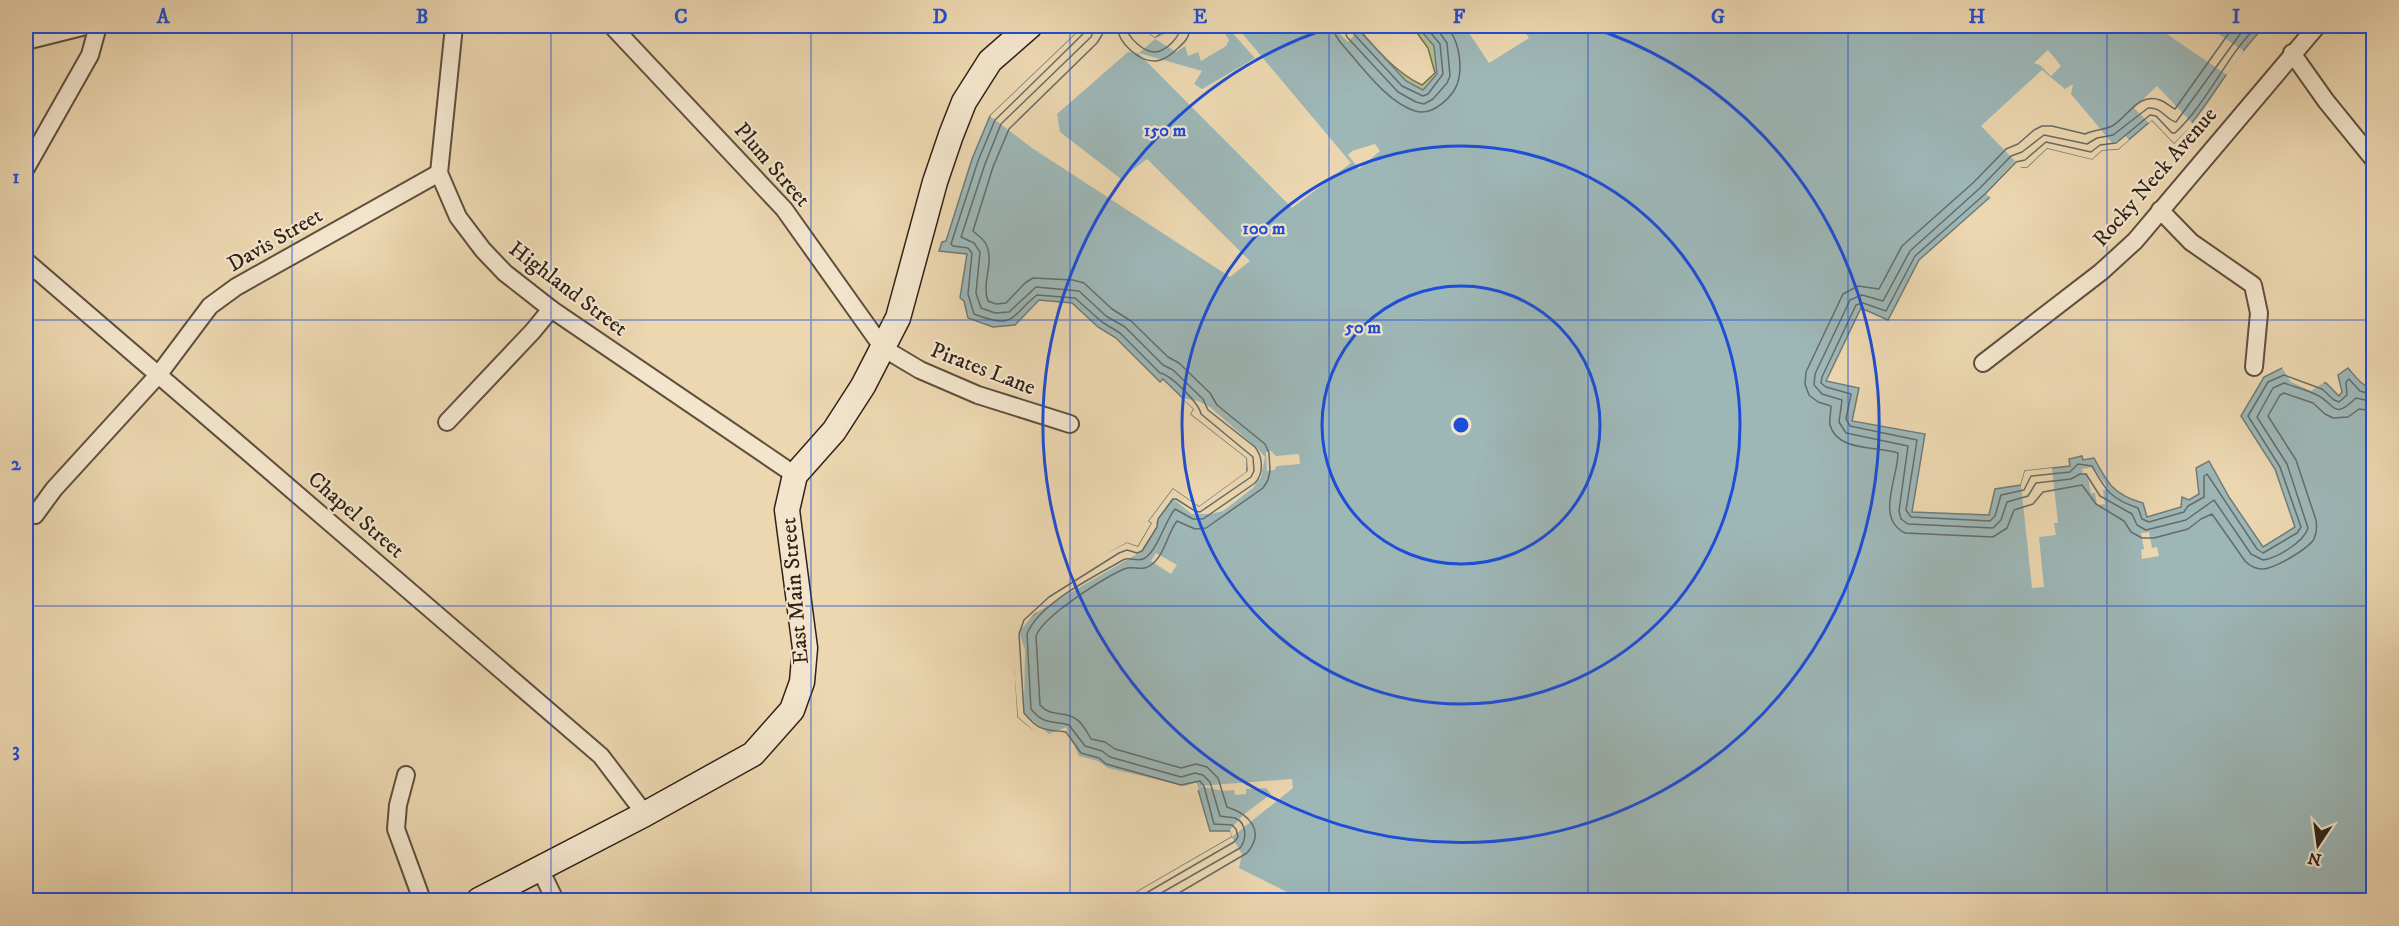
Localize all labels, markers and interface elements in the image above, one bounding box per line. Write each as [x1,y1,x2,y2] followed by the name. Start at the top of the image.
[156,5,171,30] text: A
[416,5,428,30] text: B
[674,5,688,30] text: C
[933,5,948,30] text: D
[1193,5,1207,30] text: E
[1453,5,1466,30] text: F
[1711,5,1725,30] text: G
[1969,5,1986,30] text: H
[2232,5,2240,30] text: I
[2087,102,2223,252] street label: Rocky Neck Avenue
[728,117,816,213] street label: Plum Street
[1144,120,1187,142] text: 150 m
[12,165,20,190] text: 1
[223,202,327,278] street label: Davis Street
[1242,218,1286,240] text: 100 m
[503,236,633,342] street label: Highland Street
[1344,317,1381,339] text: 50 m
[927,337,1039,401] street label: Pirates Lane
[1451,415,1471,435] centre of rings
[11,452,22,477] text: 2
[302,466,410,564] street label: Chapel Street
[775,516,815,666] street label: East Main Street
[12,738,20,763] text: 3
[2288,815,2348,875] north arrow
[2306,847,2324,870] text: N

